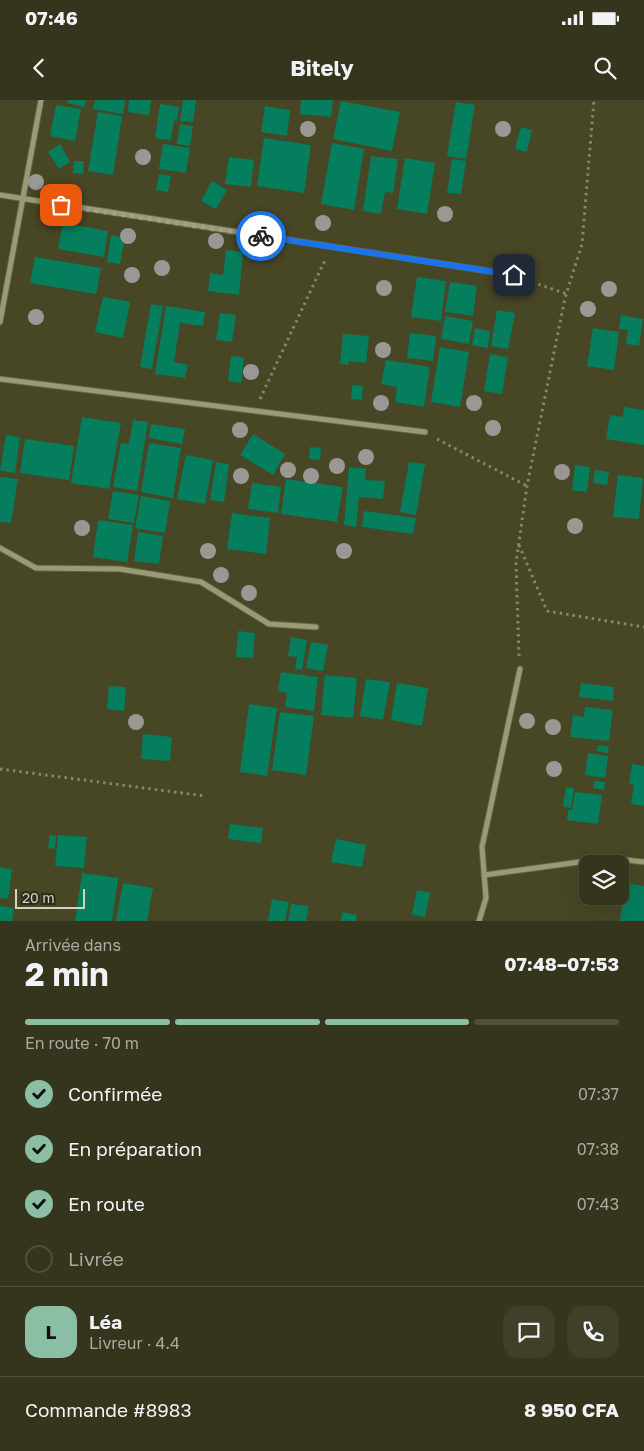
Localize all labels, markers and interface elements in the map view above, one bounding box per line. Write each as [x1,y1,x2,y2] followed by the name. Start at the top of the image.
[25,6,78,29] text: 07:46
[25,54,53,82] icon: back
[290,54,354,81] text: Bitely
[591,54,619,82] icon: search
[40,184,82,226] pin
[47,191,75,219] icon: bag
[236,211,286,261] courier
[247,222,275,250] icon: bike
[493,254,535,296] pin
[500,261,528,289] icon: home
[579,855,629,905] map controls
[579,855,629,905] button: layers
[15,886,85,909] scale bar
[22,889,55,906] text: 20 m
[25,935,121,955] text: Arrivée dans
[504,952,619,975] text: 07:48–07:53
[25,955,109,993] text: 2 min
[25,1033,139,1053] text: En route · 70 m
[25,1080,53,1108] icon: check
[68,1082,162,1105] text: Confirmée
[578,1084,619,1104] text: 07:37
[25,1135,53,1163] icon: check
[68,1137,202,1160] text: En préparation
[577,1139,619,1159] text: 07:38
[25,1190,53,1218] icon: check
[68,1192,145,1215] text: En route
[577,1194,619,1214] text: 07:43
[68,1247,124,1270] text: Livrée
[503,1306,555,1358] button: chat
[567,1306,619,1358] button: phone
[89,1310,122,1333] text: Léa
[46,1320,56,1343] text: L
[89,1333,180,1353] text: Livreur · 4.4
[25,1398,192,1421] text: Commande #8983
[524,1398,619,1421] text: 8 950 CFA

